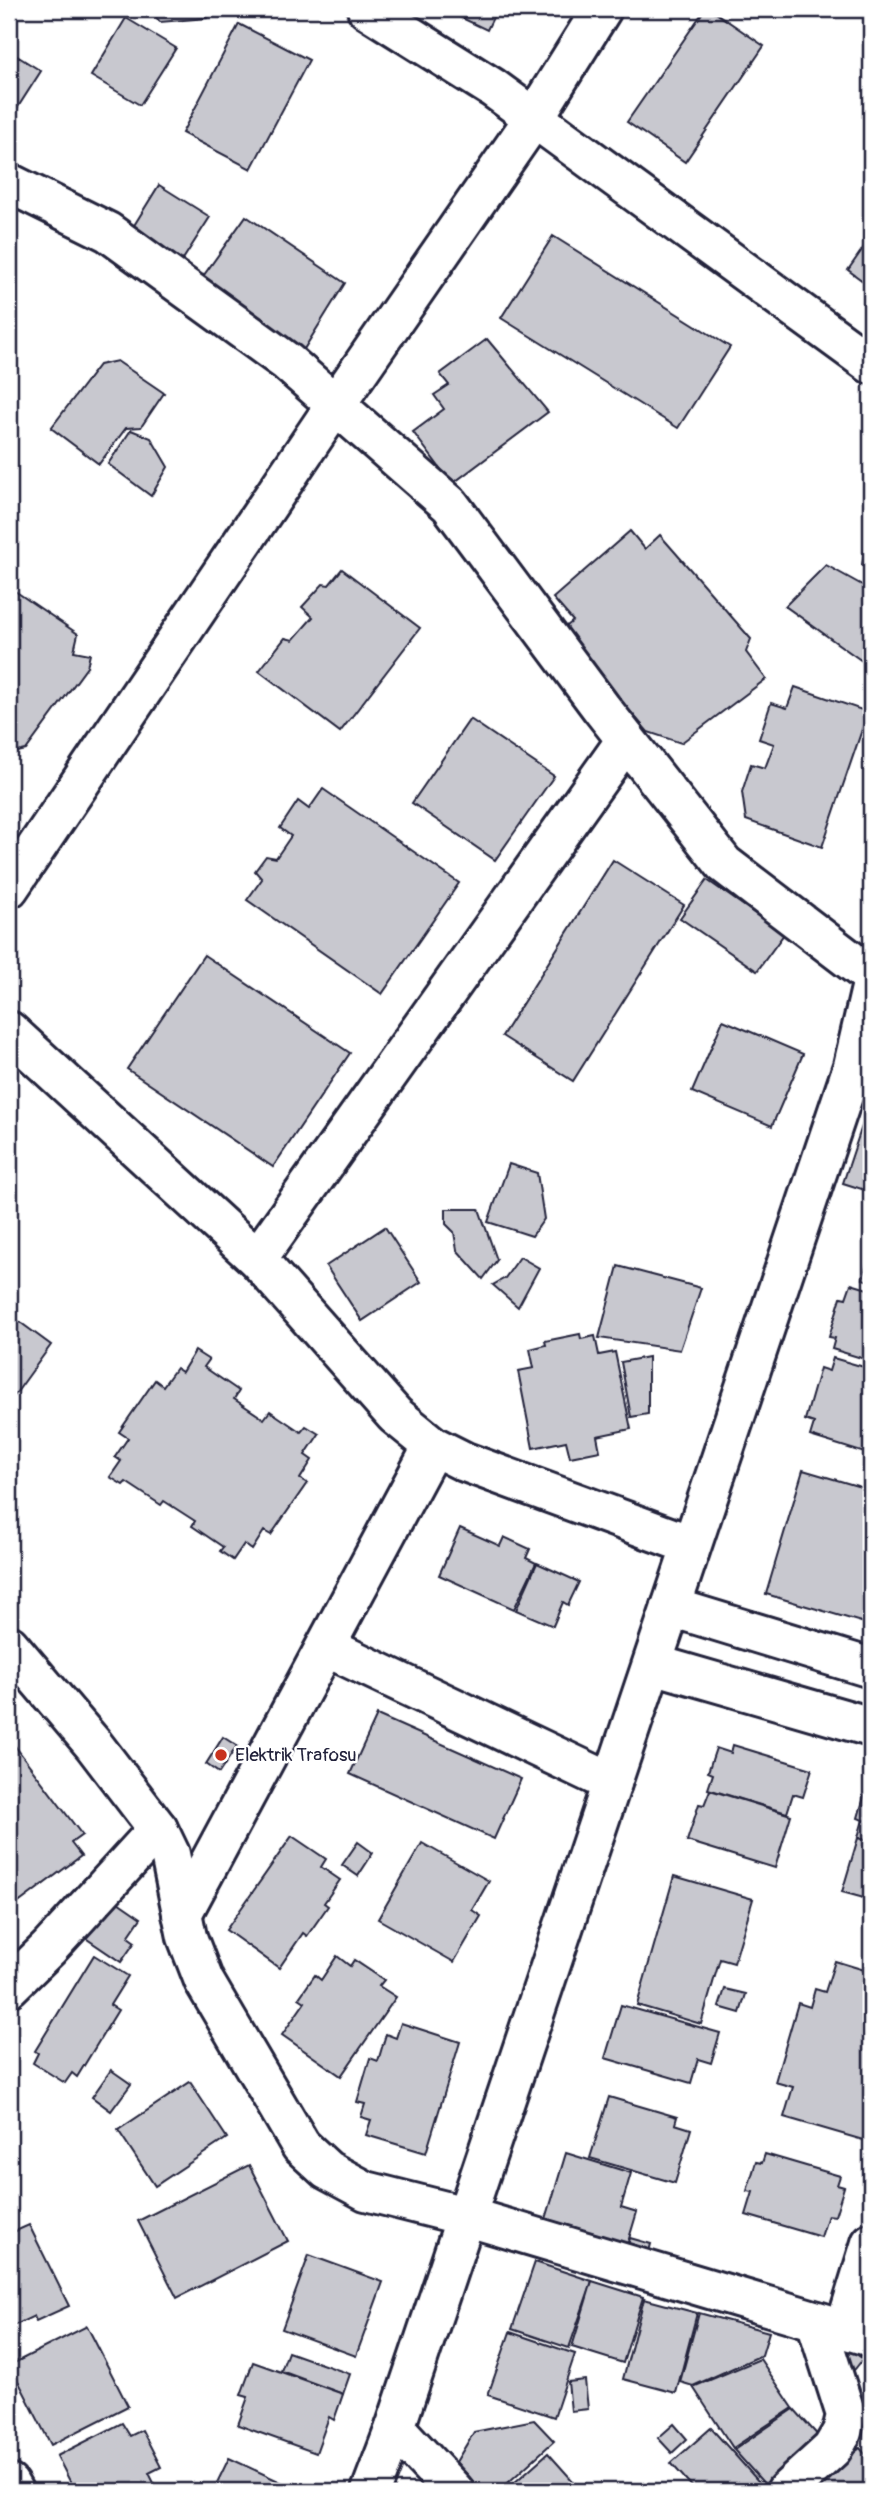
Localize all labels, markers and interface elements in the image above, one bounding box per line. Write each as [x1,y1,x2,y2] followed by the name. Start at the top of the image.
[235,1743,357,1767] place label: Elektrik Trafosu
[213,1747,229,1763] marker: Elektrik Trafosu

